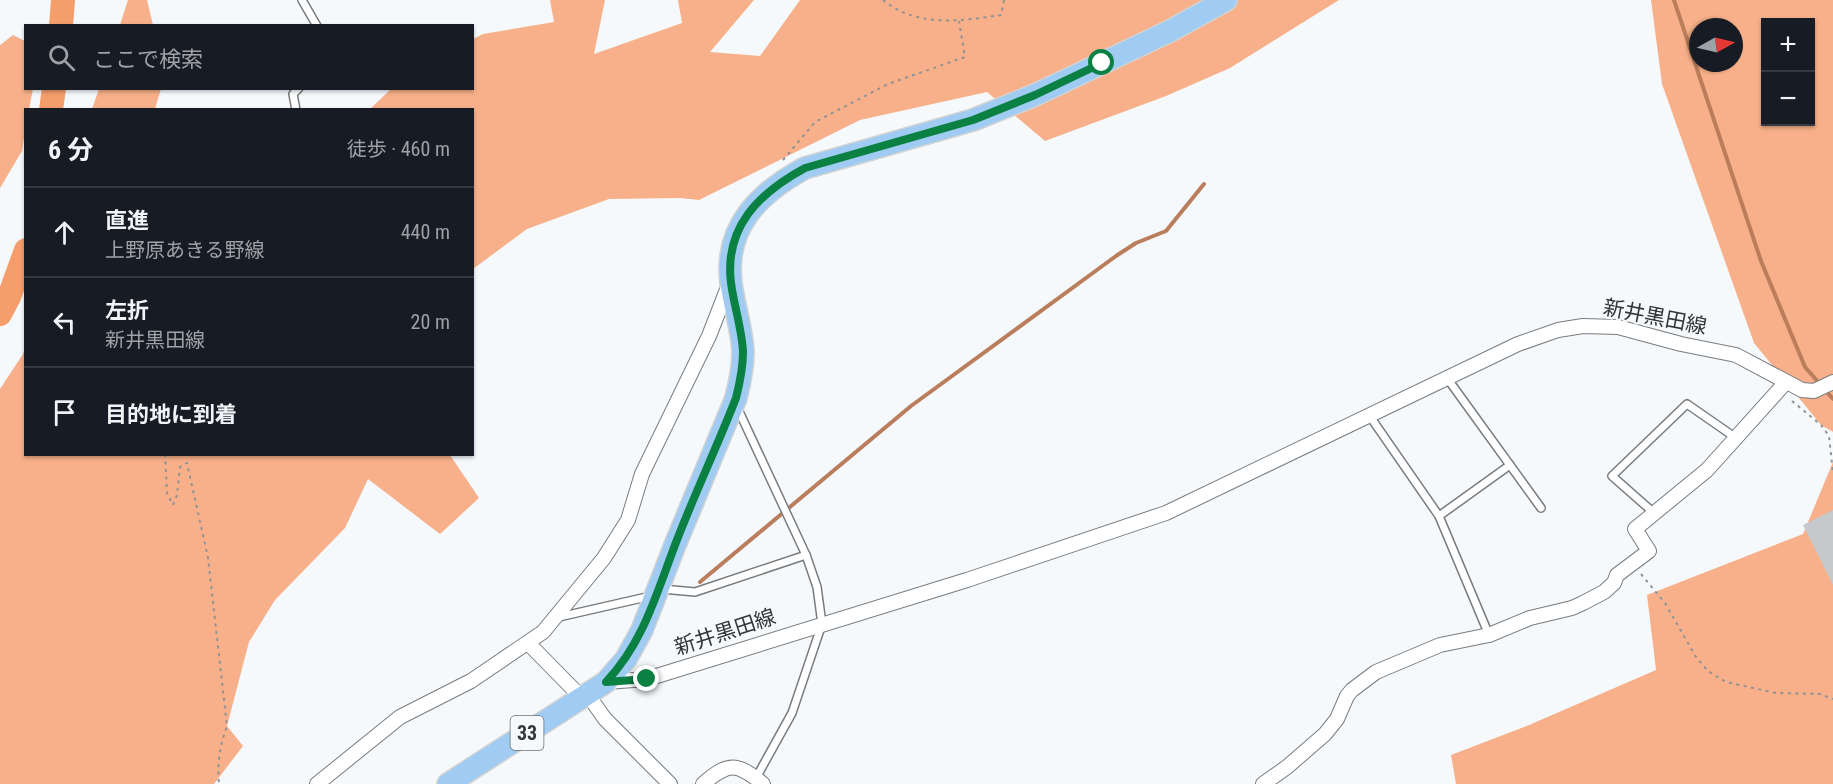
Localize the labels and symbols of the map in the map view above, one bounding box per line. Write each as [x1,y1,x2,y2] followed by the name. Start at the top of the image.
[1689,18,1743,72] north arrow
[1088,49,1114,75] route start
[1601,295,1709,339] street label: 新井黒田線
[671,604,779,660] street label: 新井黒田線
[633,665,659,691] route end
[510,716,544,750] road number: 33

